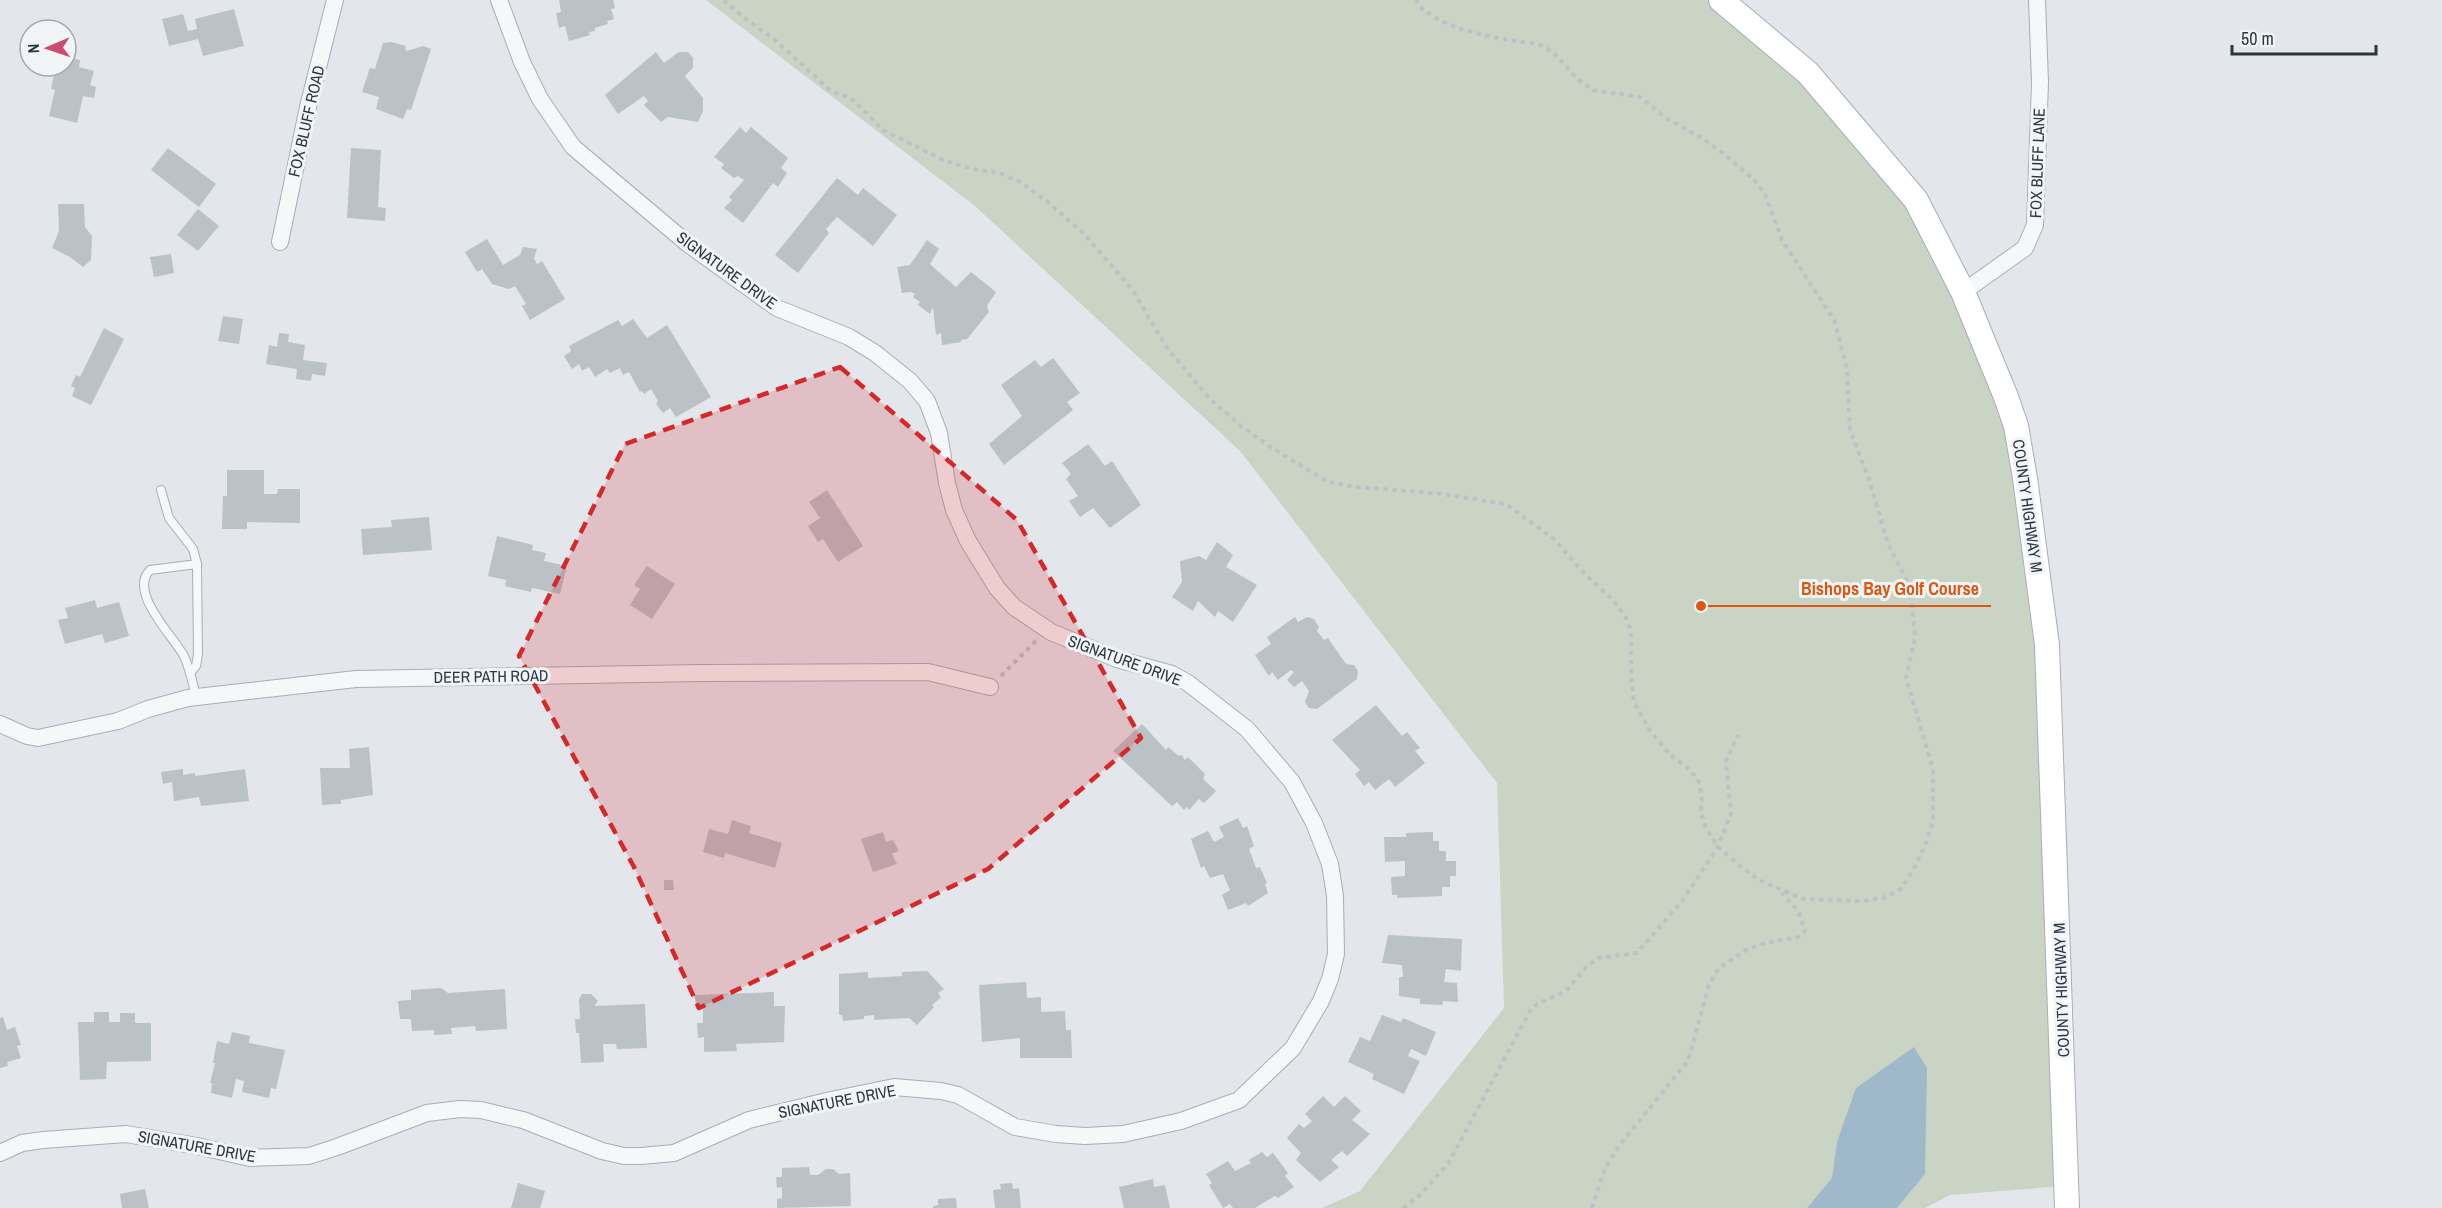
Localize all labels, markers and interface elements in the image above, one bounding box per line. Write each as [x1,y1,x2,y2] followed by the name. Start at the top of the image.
[18,18,78,78] north arrow
[2232,18,2376,56] scale bar
[2241,26,2274,51] text: 50 m
[22,43,44,54] text: N
[282,63,330,179] street label: FOX BLUFF ROAD
[2024,108,2050,218] street label: FOX BLUFF LANE
[672,226,782,314] street label: SIGNATURE DRIVE
[2008,438,2048,574] street label: COUNTY HIGHWAY M
[1789,570,1991,606] callout: Bishops Bay Golf Course
[1801,576,1979,601] text: Bishops Bay Golf Course
[1065,629,1185,691] street label: SIGNATURE DRIVE
[433,664,549,688] street label: DEER PATH ROAD
[2048,922,2074,1058] street label: COUNTY HIGHWAY M
[776,1079,898,1123] street label: SIGNATURE DRIVE
[136,1125,258,1167] street label: SIGNATURE DRIVE

